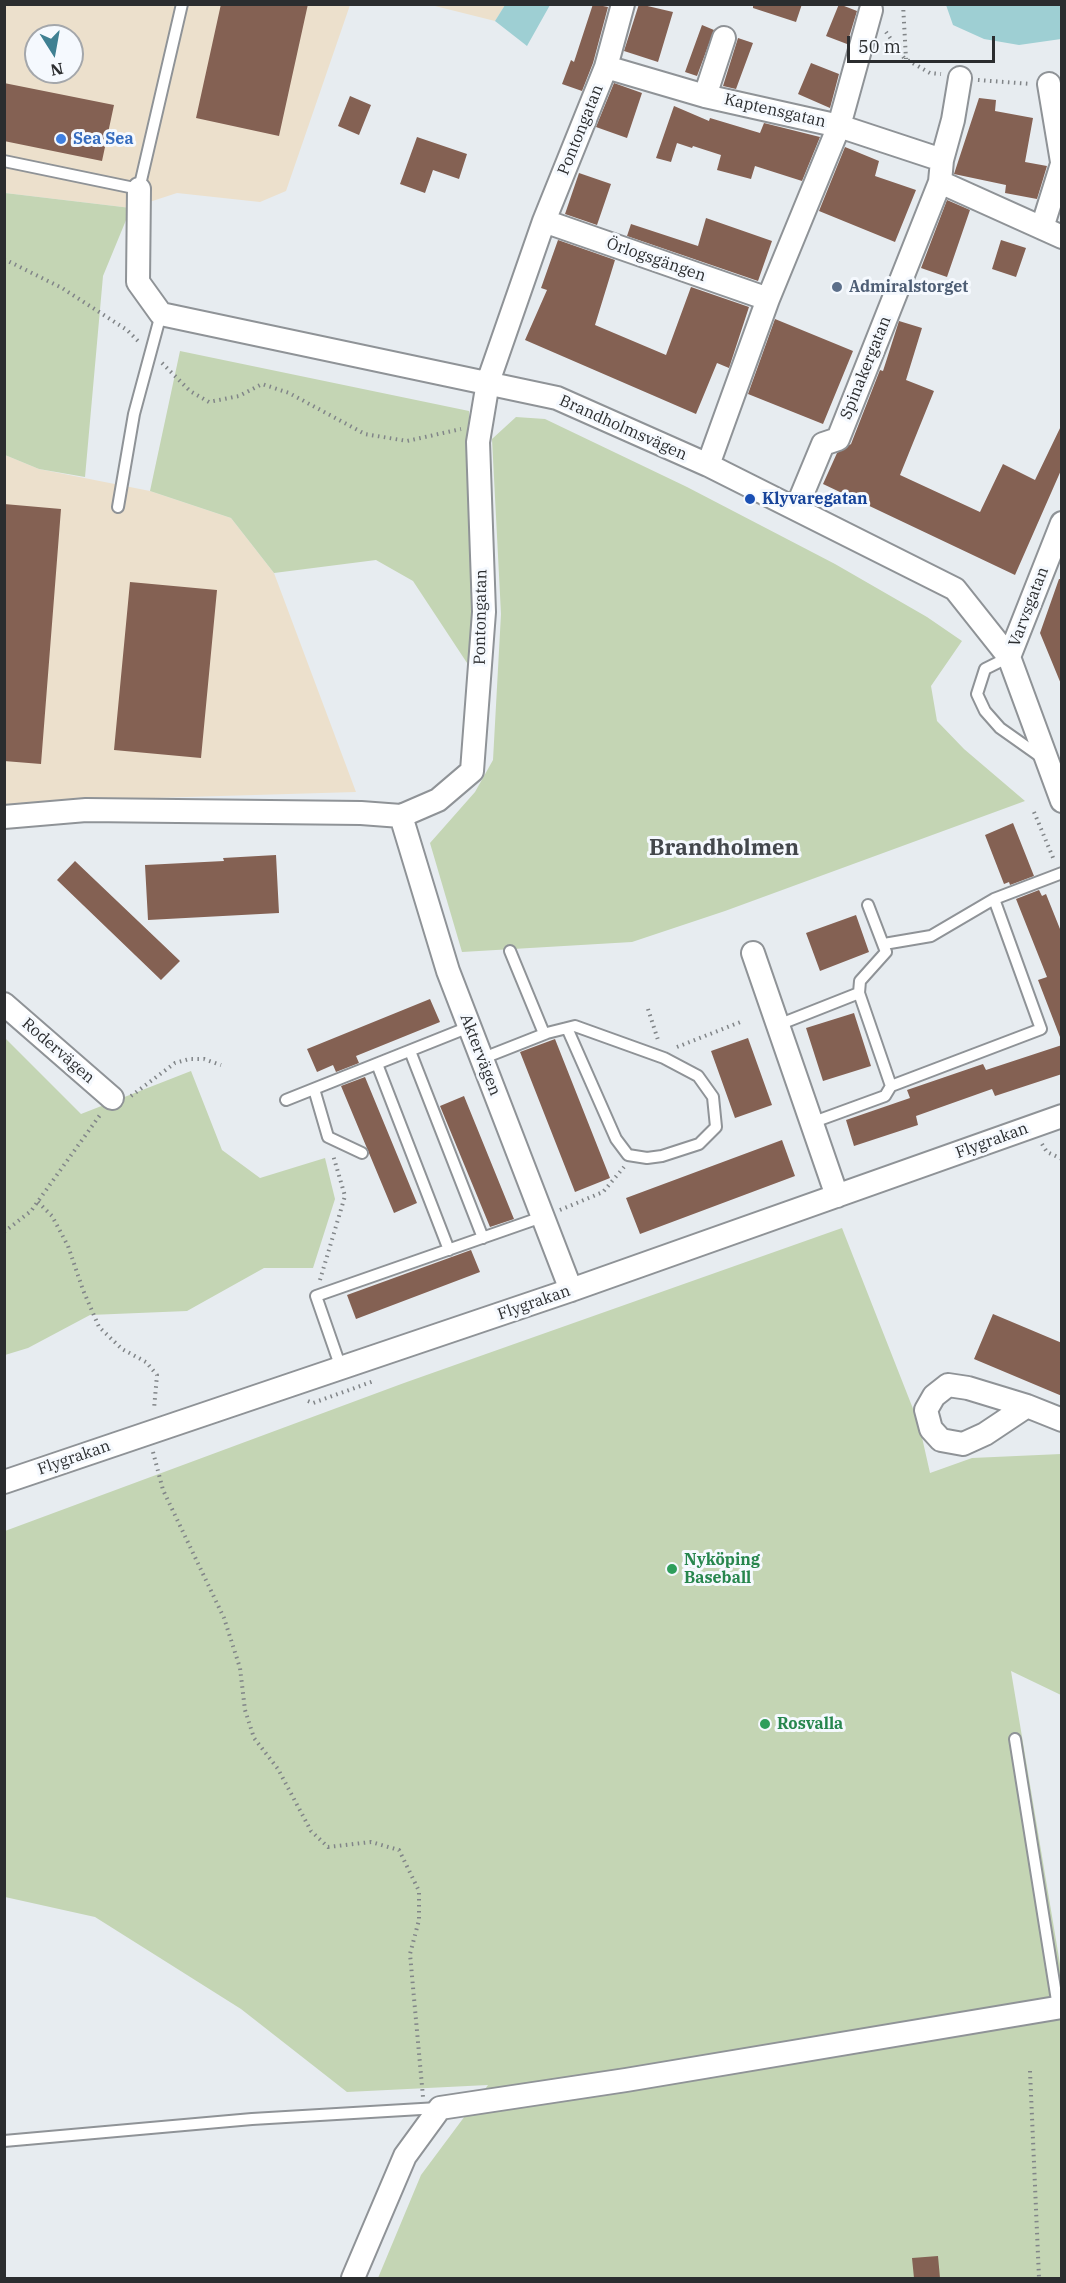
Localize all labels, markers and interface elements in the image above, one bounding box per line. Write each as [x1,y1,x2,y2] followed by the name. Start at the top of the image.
[24,24,84,84] north arrow
[850,24,998,62] scale bar
[858,35,901,58] text: 50 m
[49,59,65,81] text: N
[554,82,608,178] street label: Pontongatan
[722,90,828,132] street label: Kaptensgatan
[73,129,134,149] place label: Sea Sea
[54,132,68,146] marker: Sea Sea
[604,234,708,286] street label: Örlogsgängen
[849,277,968,297] place label: Admiralstorget
[830,280,844,294] marker: Admiralstorget
[837,314,895,422] street label: Spinakergatan
[556,391,690,465] street label: Brandholmsvägen
[762,489,868,509] place label: Klyvaregatan
[743,492,757,506] marker: Klyvaregatan
[1005,564,1053,650] street label: Varvsgatan
[471,569,491,665] street label: Pontongatan
[649,836,799,862] district label: Brandholmen
[456,1011,504,1099] street label: Aktervägen
[18,1014,98,1088] street label: Rodervägen
[953,1119,1031,1163] street label: Flygrakan
[495,1282,573,1324] street label: Flygrakan
[35,1437,113,1479] street label: Flygrakan
[684,1550,760,1588] place label: Nyköping Baseball
[665,1562,679,1576] marker: Nyköping Baseball
[777,1714,843,1734] place label: Rosvalla
[758,1717,772,1731] marker: Rosvalla

